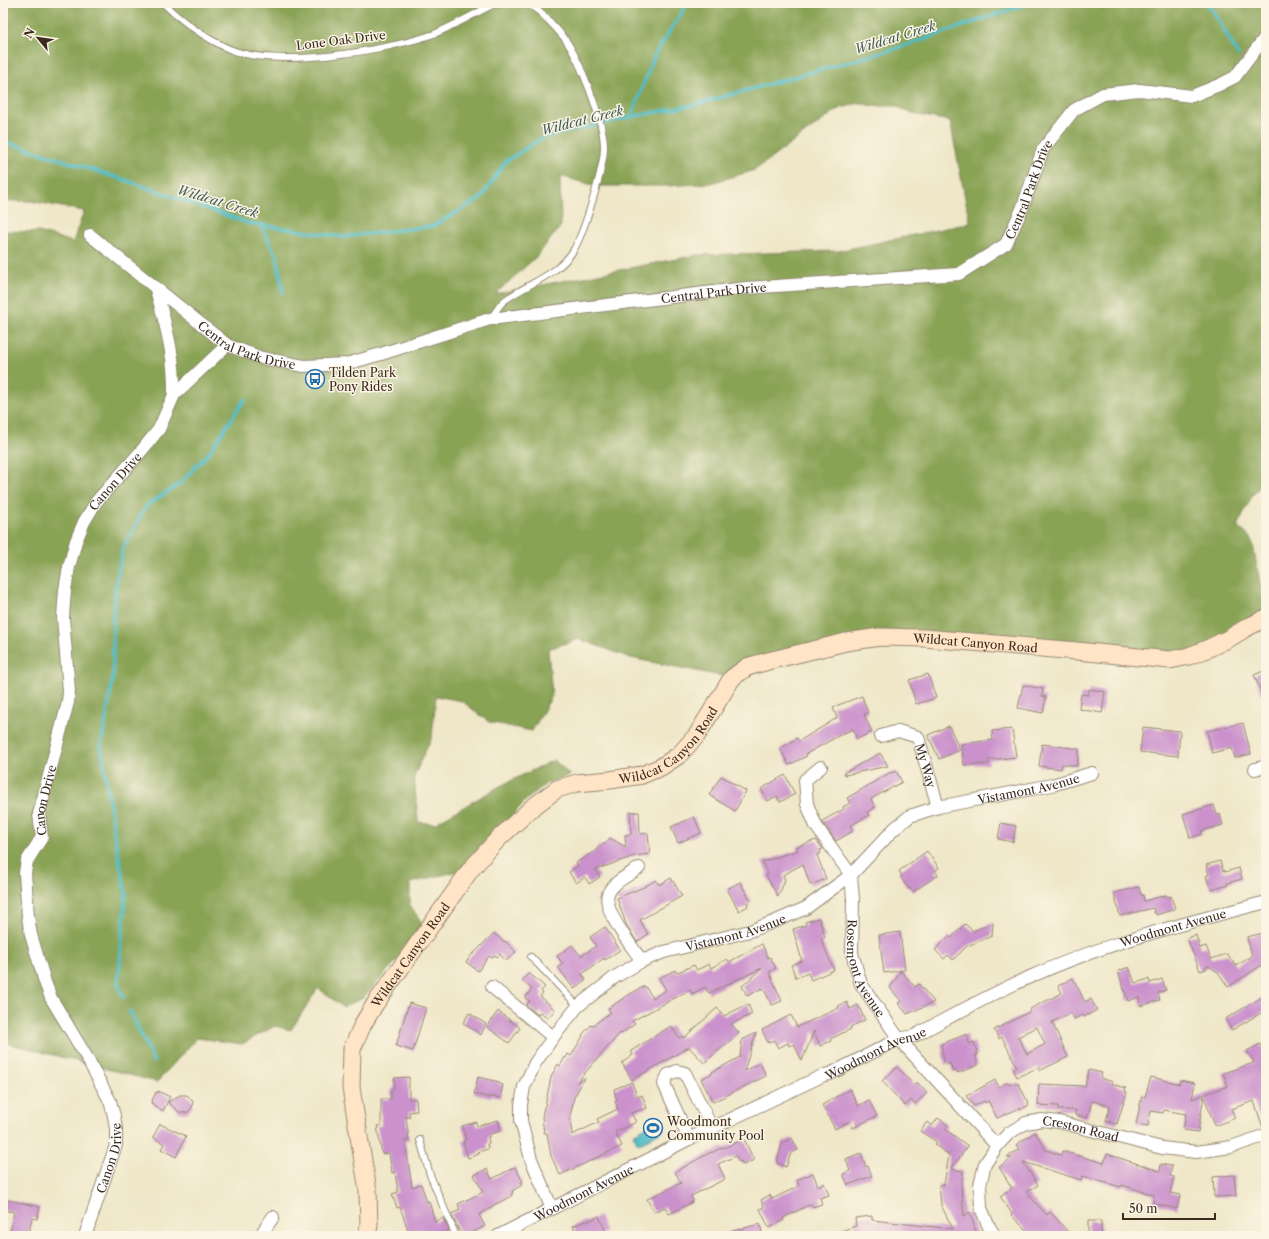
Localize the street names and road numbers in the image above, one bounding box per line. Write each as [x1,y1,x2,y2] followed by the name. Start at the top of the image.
[295,27,387,53] street label: Lone Oak Drive
[1002,136,1055,242] street label: Central Park Drive
[660,279,767,306] street label: Central Park Drive
[195,317,297,372] street label: Central Park Drive
[85,449,144,513] street label: Canon Drive
[912,630,1039,655] street label: Wildcat Canyon Road
[617,703,721,786] street label: Wildcat Canyon Road
[913,741,940,790] street label: My Way
[31,763,59,837] street label: Canon Drive
[975,770,1081,807] street label: Vistamont Avenue
[367,899,453,1010] street label: Wildcat Canyon Road
[1117,905,1228,950] street label: Woodmont Avenue
[683,910,788,954] street label: Vistamont Avenue
[844,919,889,1020] street label: Rosemont Avenue
[822,1023,929,1083] street label: Woodmont Avenue
[1042,1113,1121,1145] street label: Creston Road
[93,1122,124,1195] street label: Canon Drive
[530,1161,636,1225] street label: Woodmont Avenue

